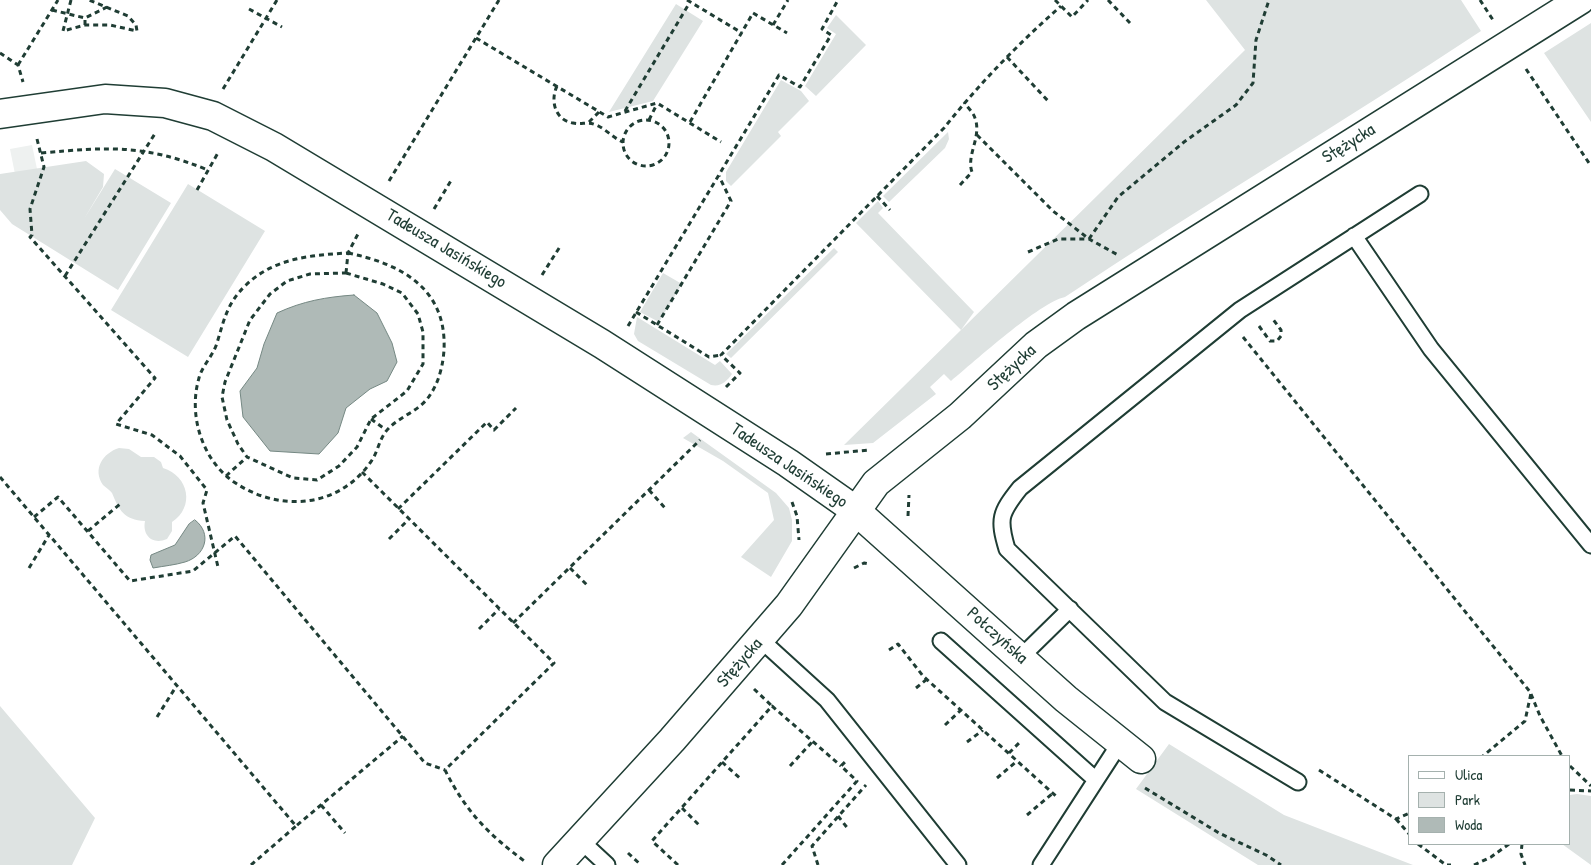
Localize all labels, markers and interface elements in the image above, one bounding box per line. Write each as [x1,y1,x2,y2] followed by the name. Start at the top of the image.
[1318,119,1380,169] street label: Stężycka
[382,205,510,293] street label: Tadeusza Jasińskiego
[983,340,1041,396] street label: Stężycka
[726,419,852,513] street label: Tadeusza Jasińskiego
[962,603,1032,669] street label: Połczyńska
[713,634,767,692] street label: Stężycka
[1408,755,1571,845] legend
[1455,764,1482,785] text: Ulica
[1455,789,1480,810] text: Park
[1455,814,1482,835] text: Woda

